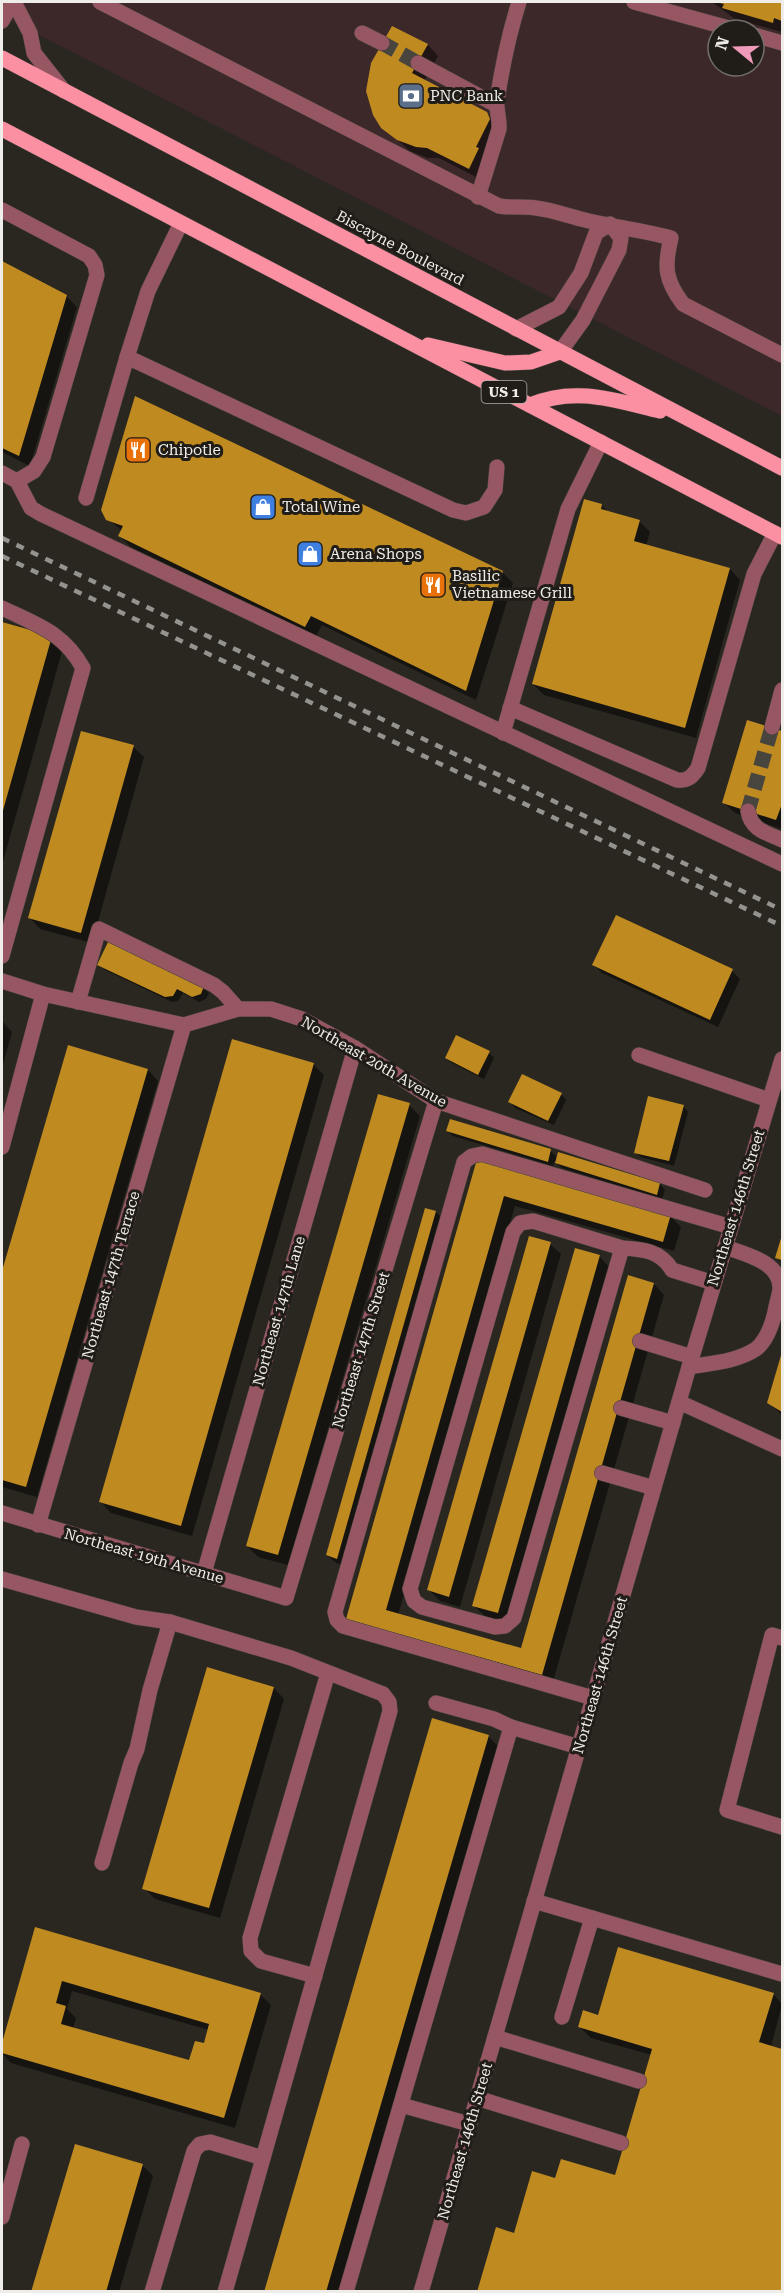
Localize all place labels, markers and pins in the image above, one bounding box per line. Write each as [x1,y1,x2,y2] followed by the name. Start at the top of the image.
[396,81,426,111] bank icon: PNC Bank
[430,87,504,105] place label: PNC Bank
[123,435,153,465] restaurant icon: Chipotle
[158,441,221,459] place label: Chipotle
[248,492,278,522] shop icon: Total Wine
[282,498,360,516] place label: Total Wine
[295,539,325,569] shop icon: Arena Shops
[330,545,422,563] place label: Arena Shops
[452,567,572,602] place label: Basilic Vietnamese Grill
[418,570,448,600] restaurant icon: Basilic Vietnamese Grill

